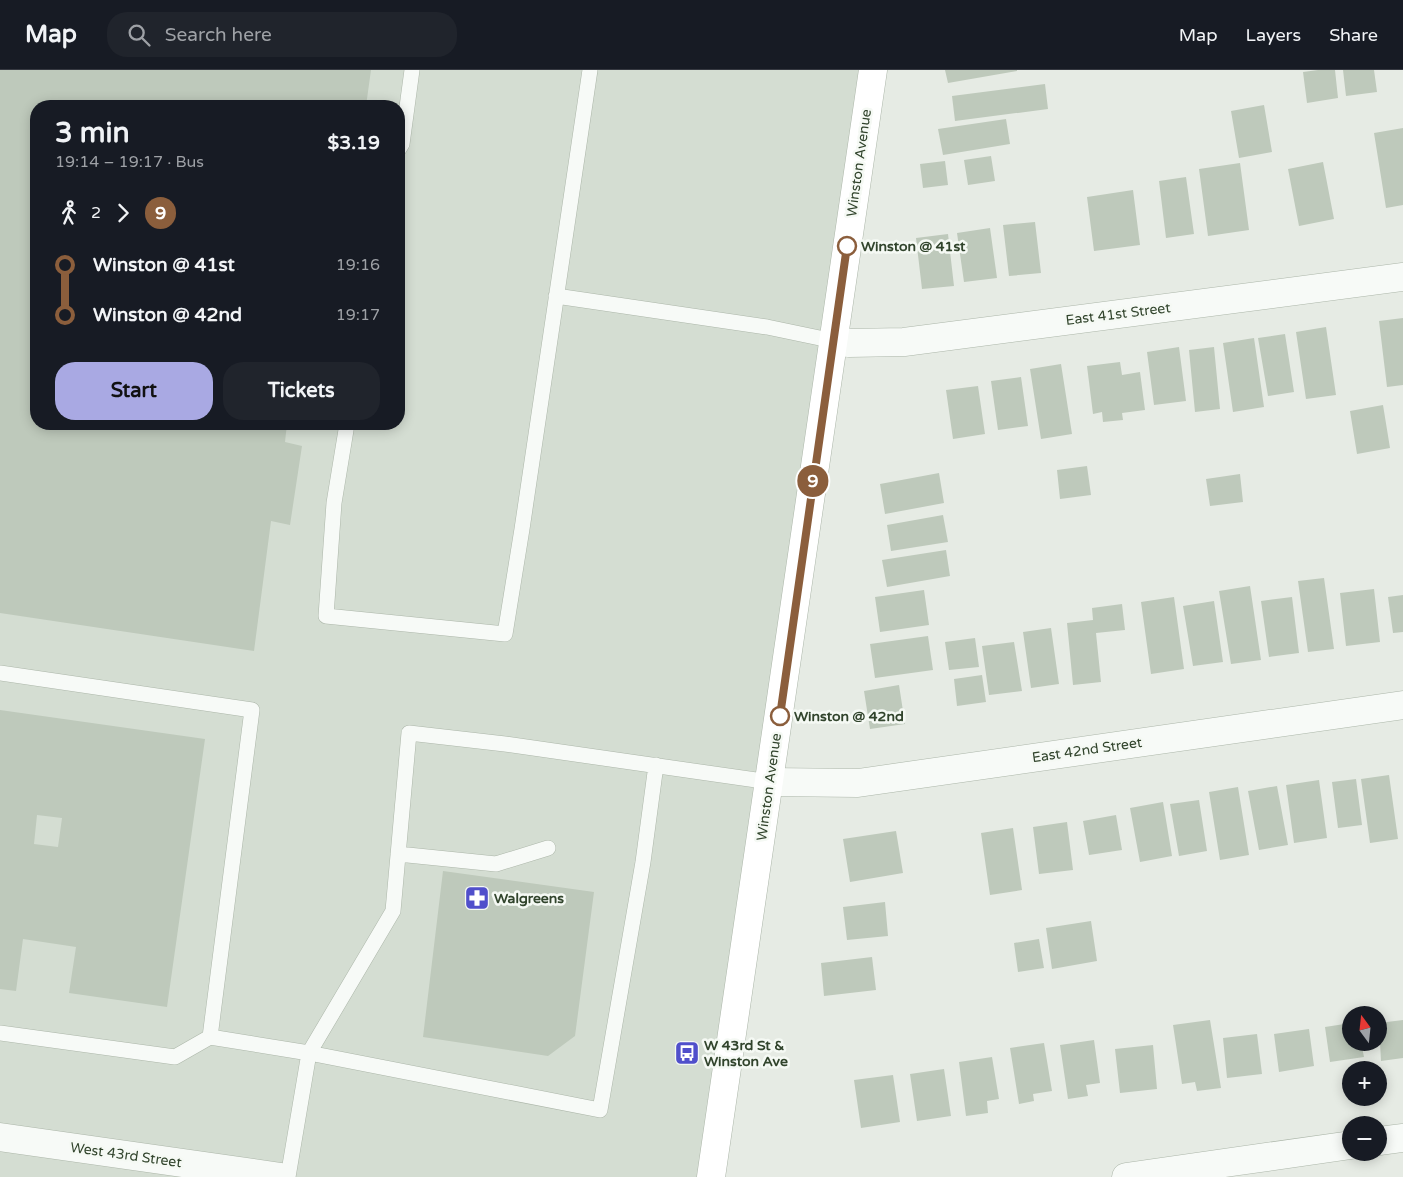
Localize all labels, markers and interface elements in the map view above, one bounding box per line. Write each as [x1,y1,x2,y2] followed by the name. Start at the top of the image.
[107,12,457,57] search box
[25,20,77,49] text: Map
[125,21,153,49] icon: search
[165,24,272,46] text: Search here
[1179,24,1218,46] text: Map
[1246,24,1301,46] text: Layers
[1329,24,1378,46] text: Share
[843,108,875,218] street label: Winston Avenue
[55,116,130,150] text: 3 min
[328,132,380,154] text: $3.19
[55,152,204,172] text: 19:14 – 19:17 · Bus
[55,199,83,227] icon: walk
[109,199,137,227] icon: forward
[155,202,166,224] text: 9
[91,203,101,223] text: 2
[837,236,857,256] marker: Winston @ 41st
[861,238,966,255] place label: Winston @ 41st
[93,254,235,276] text: Winston @ 41st
[336,255,380,275] text: 19:16
[1065,299,1172,329] street label: East 41st Street
[93,304,242,326] text: Winston @ 42nd
[336,305,380,325] text: 19:17
[55,362,213,420] button: Start
[223,362,380,420] button: Tickets
[797,465,829,497] line badge: 9
[807,470,819,492] text: 9
[770,706,790,726] marker: Winston @ 42nd
[794,708,904,725] place label: Winston @ 42nd
[753,732,785,842] street label: Winston Avenue
[1031,734,1144,766] street label: East 42nd Street
[464,885,490,911] pharmacy icon: Walgreens
[494,890,564,907] place label: Walgreens
[1342,1006,1388,1051] north arrow
[1342,1006,1387,1161] map controls
[704,1037,788,1070] place label: W 43rd St & Winston Ave
[674,1040,700,1066] bus stop icon: W 43rd St & Winston Ave
[1342,1061,1387,1106] button: +
[1342,1116,1387,1161] button: −
[69,1139,183,1171] street label: West 43rd Street

